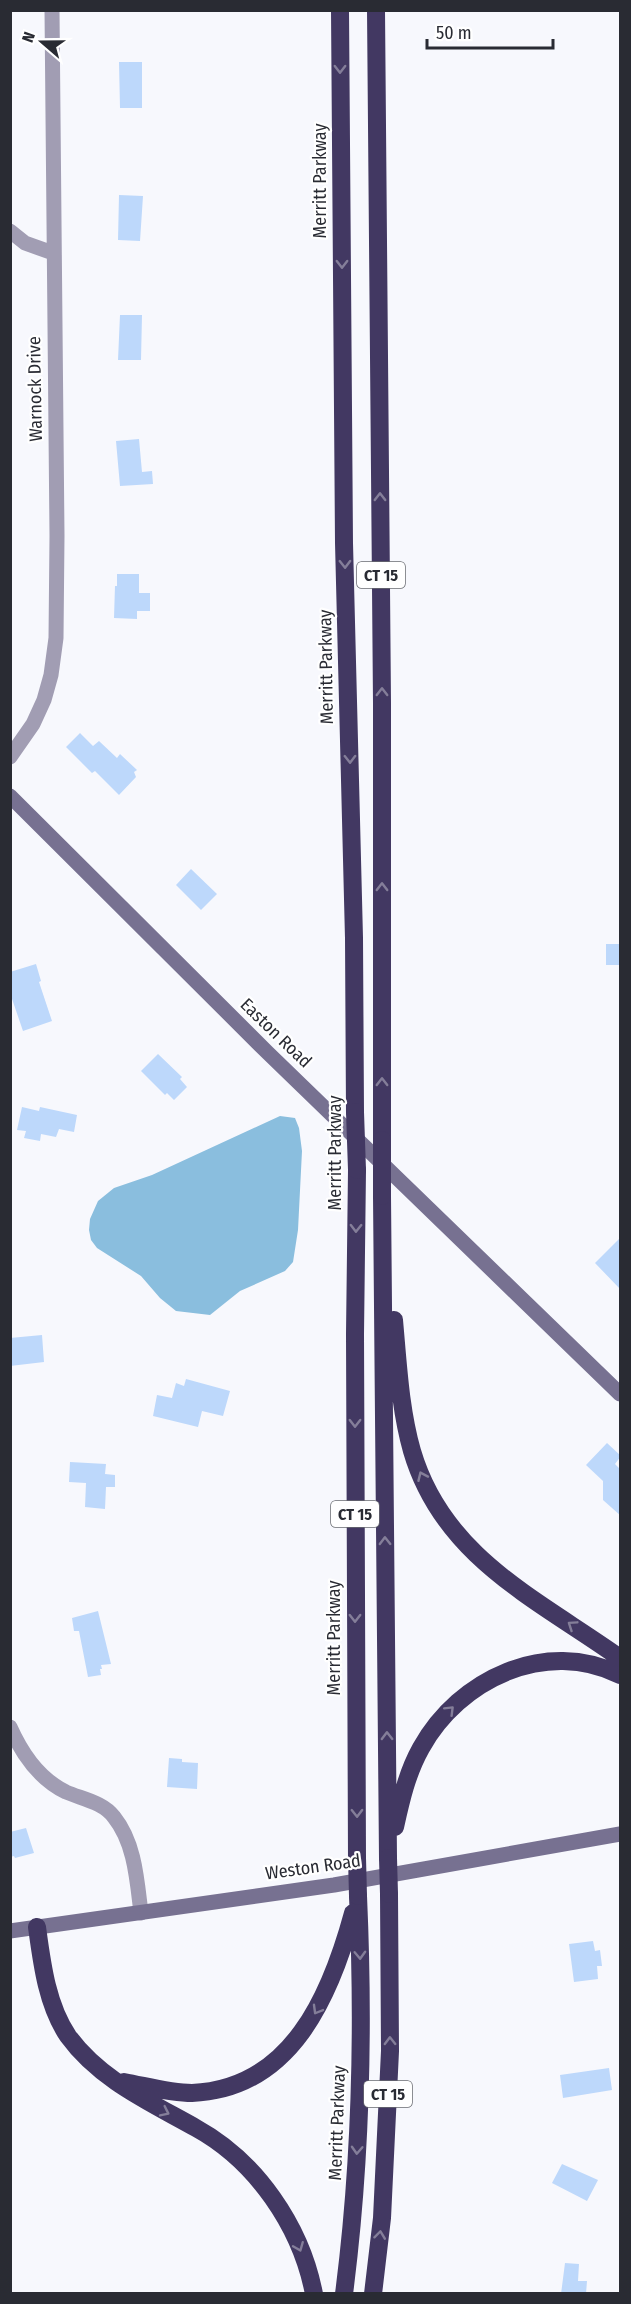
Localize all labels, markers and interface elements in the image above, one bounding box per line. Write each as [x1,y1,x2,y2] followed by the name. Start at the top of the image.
[12,12,72,72] north arrow
[427,12,553,50] scale bar
[436,22,472,44] text: 50 m
[18,29,39,45] text: N
[334,64,347,73] one-way arrow
[309,124,331,238] street label: Merritt Parkway
[336,259,348,268] one-way arrow
[23,336,47,442] street label: Warnock Drive
[374,492,386,501] one-way arrow
[339,559,351,568] one-way arrow
[357,562,405,588] road number: CT 15
[314,609,338,725] street label: Merritt Parkway
[376,687,388,696] one-way arrow
[344,754,356,763] one-way arrow
[376,882,388,891] one-way arrow
[236,994,316,1072] street label: Easton Road
[376,1077,388,1086] one-way arrow
[324,1096,346,1210] street label: Merritt Parkway
[350,1224,362,1233] one-way arrow
[349,1419,361,1428] one-way arrow
[417,1471,429,1482] one-way arrow
[331,1501,379,1527] road number: CT 15
[379,1537,391,1546] one-way arrow
[323,1581,345,1695] street label: Merritt Parkway
[349,1614,361,1623] one-way arrow
[568,1621,579,1632] one-way arrow
[444,1706,454,1717] one-way arrow
[381,1732,393,1741] one-way arrow
[350,1809,363,1818] one-way arrow
[264,1849,362,1885] street label: Weston Road
[354,1950,367,1959] one-way arrow
[312,2004,324,2014] one-way arrow
[384,2036,396,2045] one-way arrow
[324,2065,350,2181] street label: Merritt Parkway
[364,2081,412,2107] road number: CT 15
[159,2105,170,2116] one-way arrow
[351,2145,364,2154] one-way arrow
[373,2231,386,2240] one-way arrow
[292,2241,304,2252] one-way arrow

